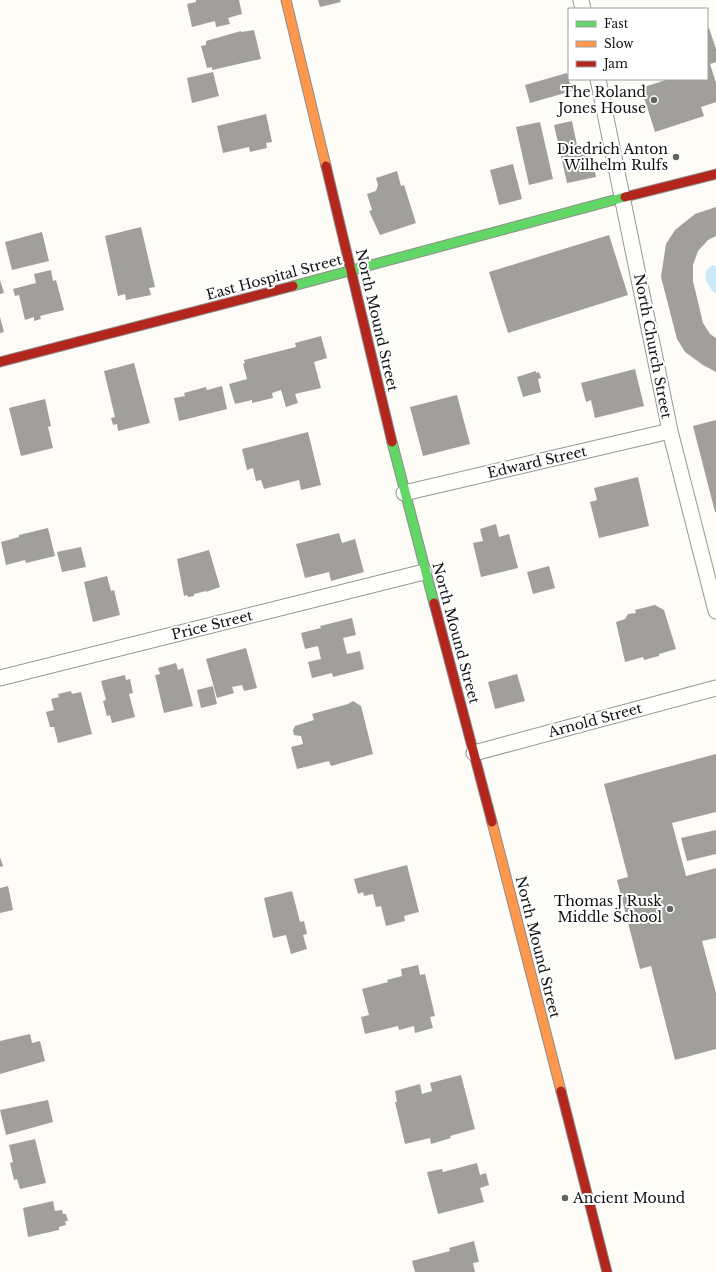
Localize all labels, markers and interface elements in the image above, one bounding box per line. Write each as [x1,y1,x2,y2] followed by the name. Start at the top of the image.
[568,8,708,80] legend
[604,16,629,31] text: Fast
[604,36,634,51] text: Slow
[602,56,628,71] text: Jam
[556,83,647,117] place label: The Roland Jones House
[649,95,659,105] marker: The Roland Jones House
[557,140,668,174] place label: Diedrich Anton Wilhelm Rulfs
[671,152,681,162] marker: Diedrich Anton Wilhelm Rulfs
[352,247,402,394] street label: North Mound Street
[204,250,344,304] street label: East Hospital Street
[630,272,676,421] street label: North Church Street
[486,442,589,482] street label: Edward Street
[428,560,484,706] street label: North Mound Street
[170,606,255,644] street label: Price Street
[545,699,645,741] street label: Arnold Street
[512,874,565,1021] street label: North Mound Street
[554,892,662,926] place label: Thomas J Rusk Middle School
[665,904,675,914] marker: Thomas J Rusk Middle School
[572,1189,686,1207] place label: Ancient Mound
[560,1193,570,1203] marker: Ancient Mound

